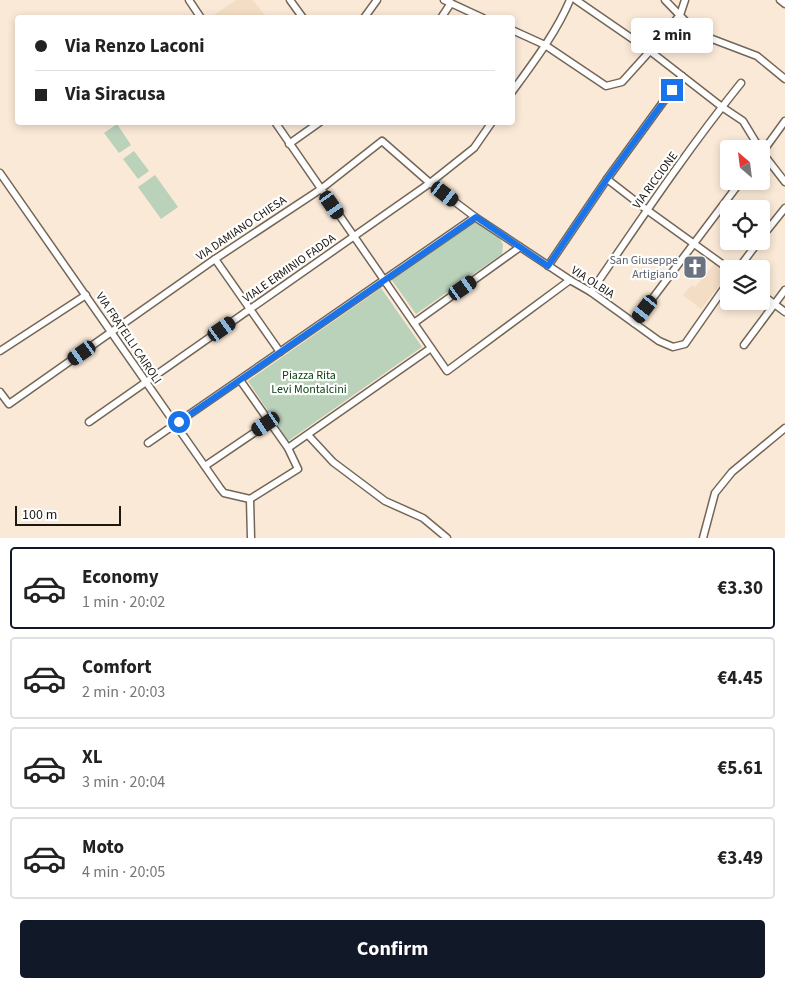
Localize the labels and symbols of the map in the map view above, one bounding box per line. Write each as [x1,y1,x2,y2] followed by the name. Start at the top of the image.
[631,18,713,52] callout: 2 min
[661,79,683,101] route end
[720,140,770,190] north arrow
[629,148,682,212] street label: VIA RICCIONE
[428,179,461,209] car
[317,188,346,222] car
[193,192,290,265] street label: VIA DAMIANO CHIESA
[239,230,340,307] street label: VIALE ERMINIO FADDA
[609,252,678,283] place label: San Giuseppe Artigiano
[682,254,708,280] church icon: San Giuseppe Artigiano
[568,262,618,303] street label: VIA OLBIA
[446,273,479,303] car
[92,289,166,387] street label: VIA FRATELLI CAIROLI
[629,293,660,325] car
[205,314,238,344] car
[65,338,98,368] car
[271,367,347,398] park label: Piazza Rita Levi Montalcini
[249,409,282,439] car
[168,411,190,433] route start
[15,503,121,526] scale bar

